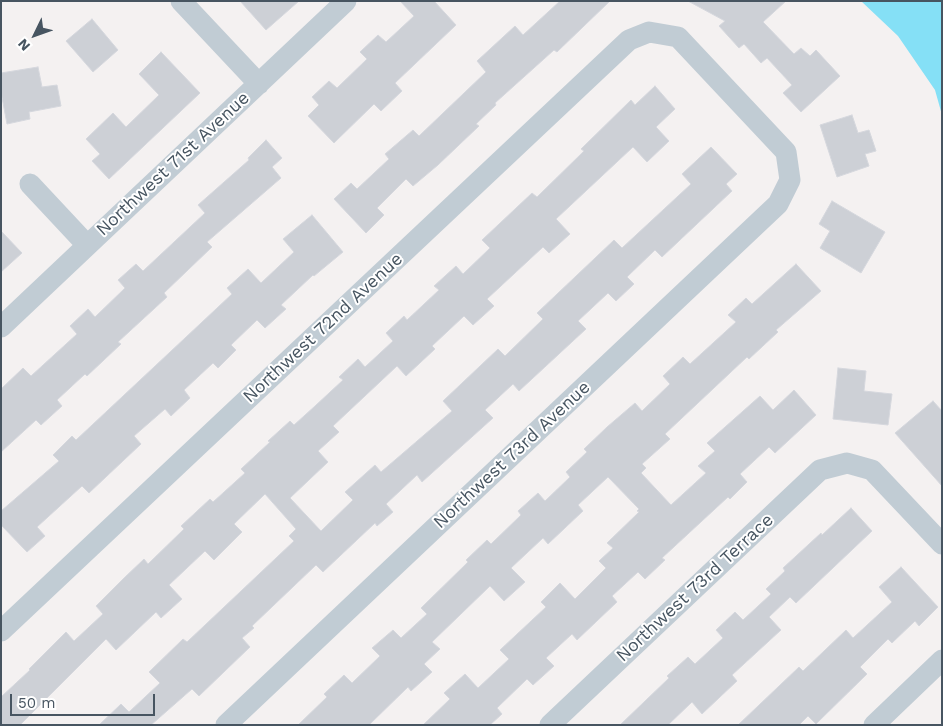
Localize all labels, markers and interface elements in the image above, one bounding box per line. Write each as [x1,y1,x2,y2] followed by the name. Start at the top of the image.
[10,10,60,60] north arrow
[14,36,33,54] text: N
[92,87,254,241] street label: Northwest 71st Avenue
[239,248,407,408] street label: Northwest 72nd Avenue
[429,377,595,533] street label: Northwest 73rd Avenue
[612,510,778,666] street label: Northwest 73rd Terrace
[12,684,158,716] scale bar
[18,694,55,712] text: 50 m

